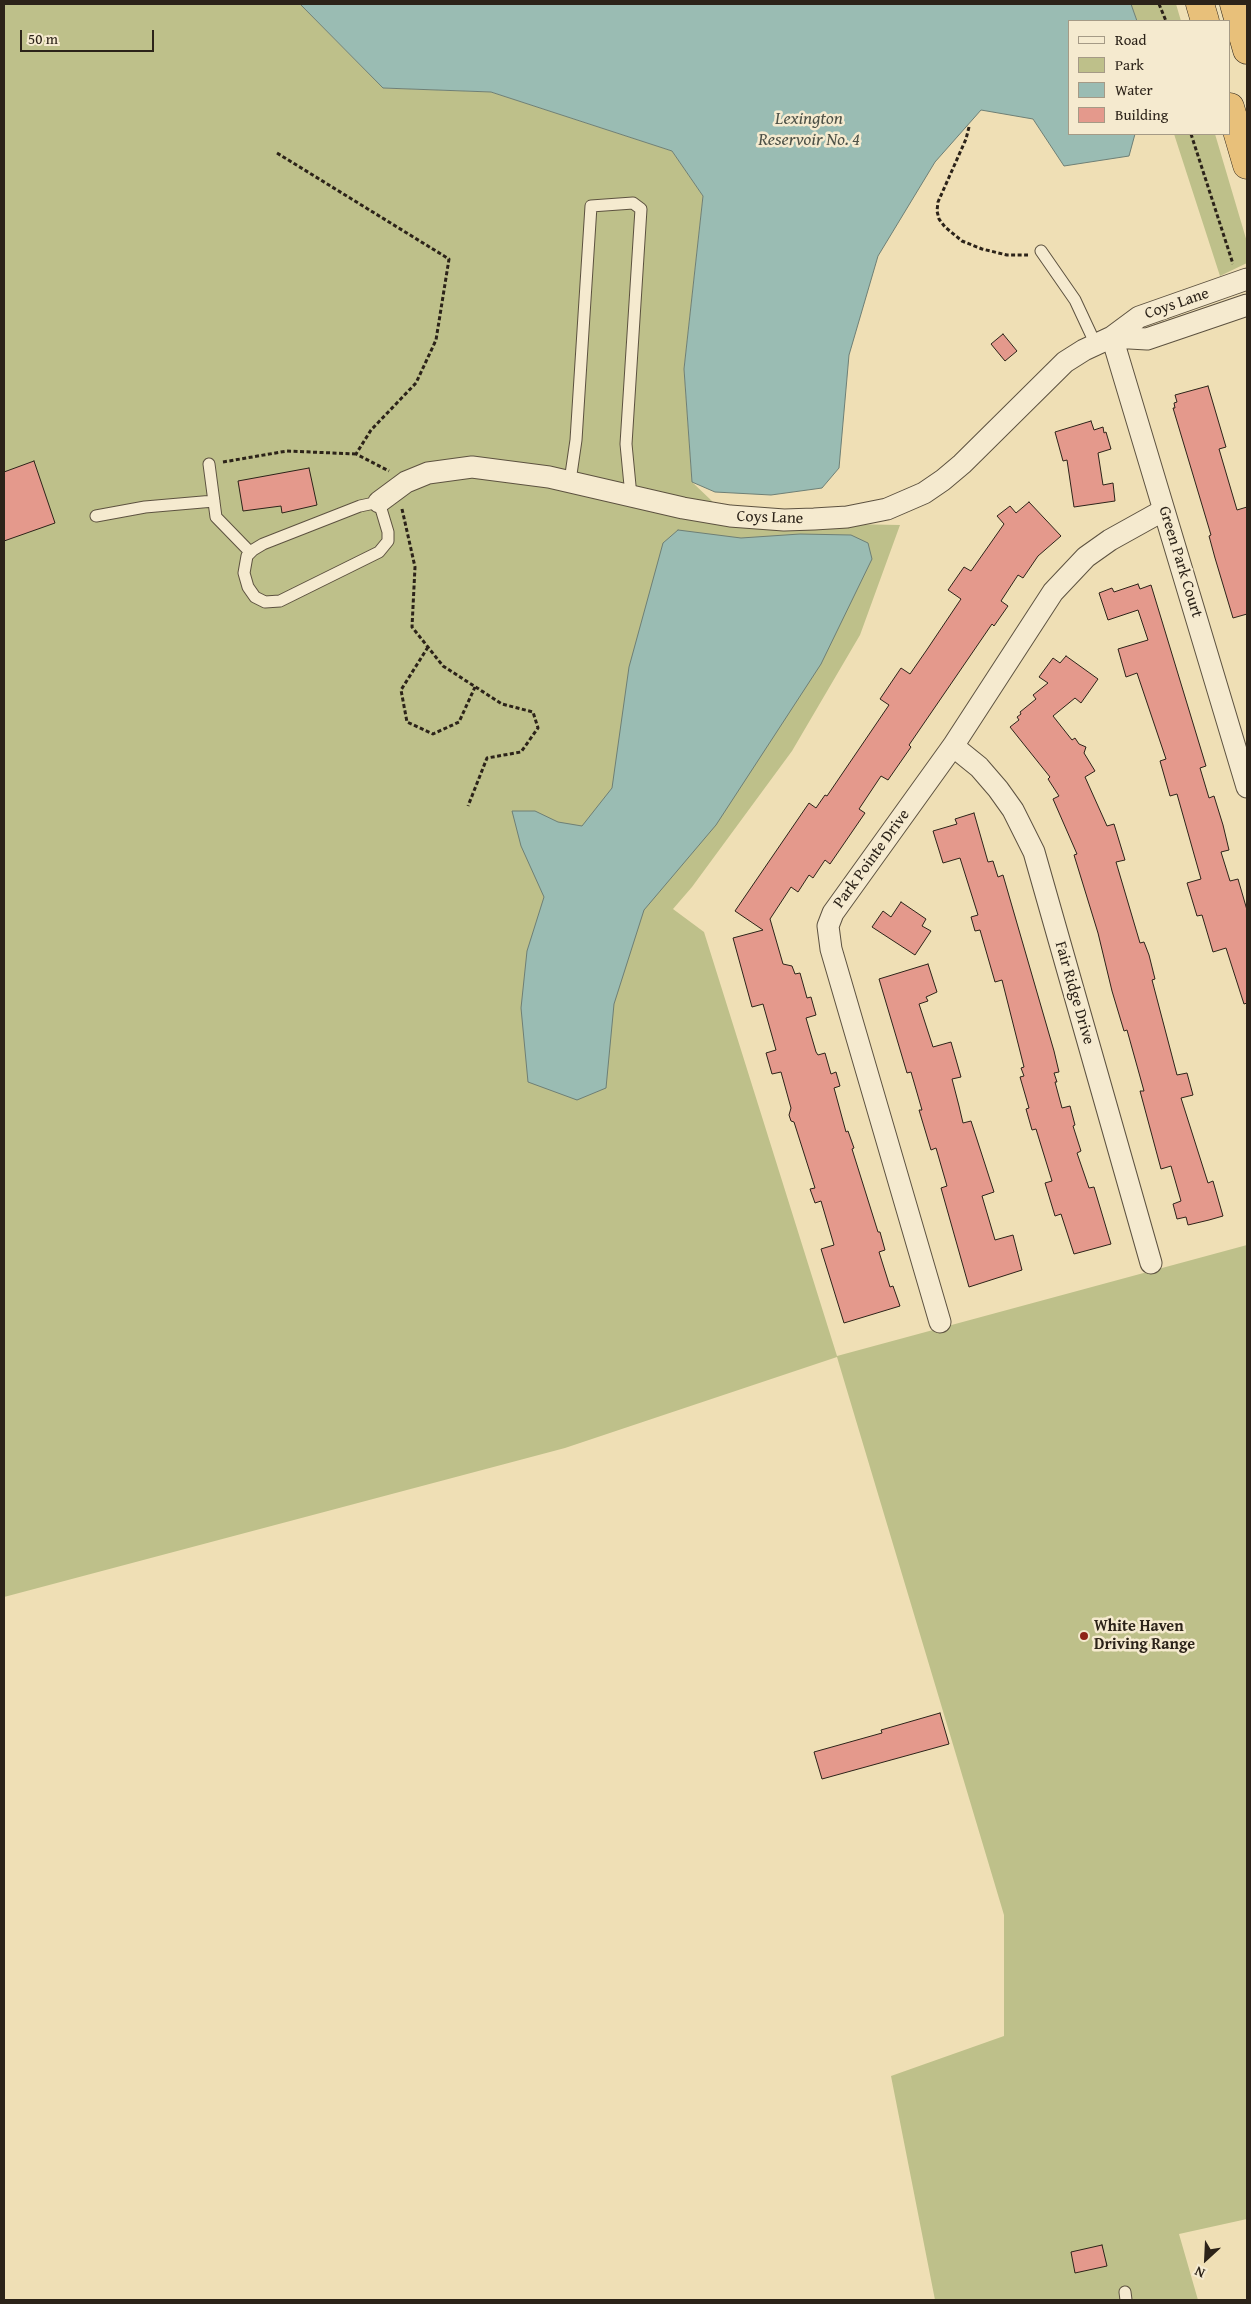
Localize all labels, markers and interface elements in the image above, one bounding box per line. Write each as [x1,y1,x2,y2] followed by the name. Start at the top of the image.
[22,20,156,52] scale bar
[1068,20,1231,135] legend
[28,28,58,49] text: 50 m
[1115,29,1146,50] text: Road
[1115,54,1144,75] text: Park
[1115,79,1153,100] text: Water
[1115,104,1168,125] text: Building
[758,108,860,150] water label: Lexington Reservoir No. 4
[1142,284,1212,324] street label: Coys Lane
[1154,504,1206,620] street label: Green Park Court
[736,507,804,529] street label: Coys Lane
[830,806,914,912] street label: Park Pointe Drive
[1050,939,1098,1047] street label: Fair Ridge Drive
[1094,1617,1195,1655] place label: White Haven Driving Range
[1078,1630,1090,1642] marker: White Haven Driving Range
[1181,2234,1231,2284] north arrow
[1191,2262,1208,2284] text: N

